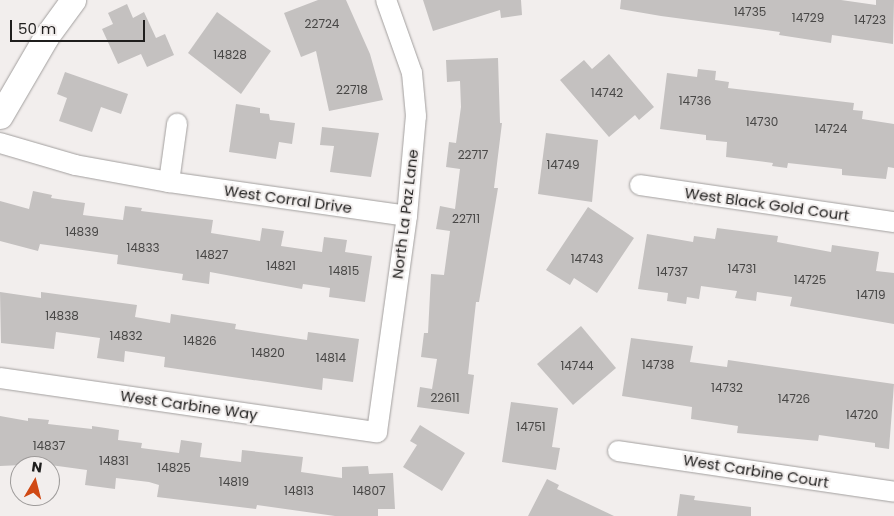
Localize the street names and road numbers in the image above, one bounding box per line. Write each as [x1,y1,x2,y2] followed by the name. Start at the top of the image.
[388,148,422,280] street label: North La Paz Lane
[223,181,353,217] street label: West Corral Drive
[684,184,850,224] street label: West Black Gold Court
[119,386,259,424] street label: West Carbine Way
[682,451,830,491] street label: West Carbine Court

